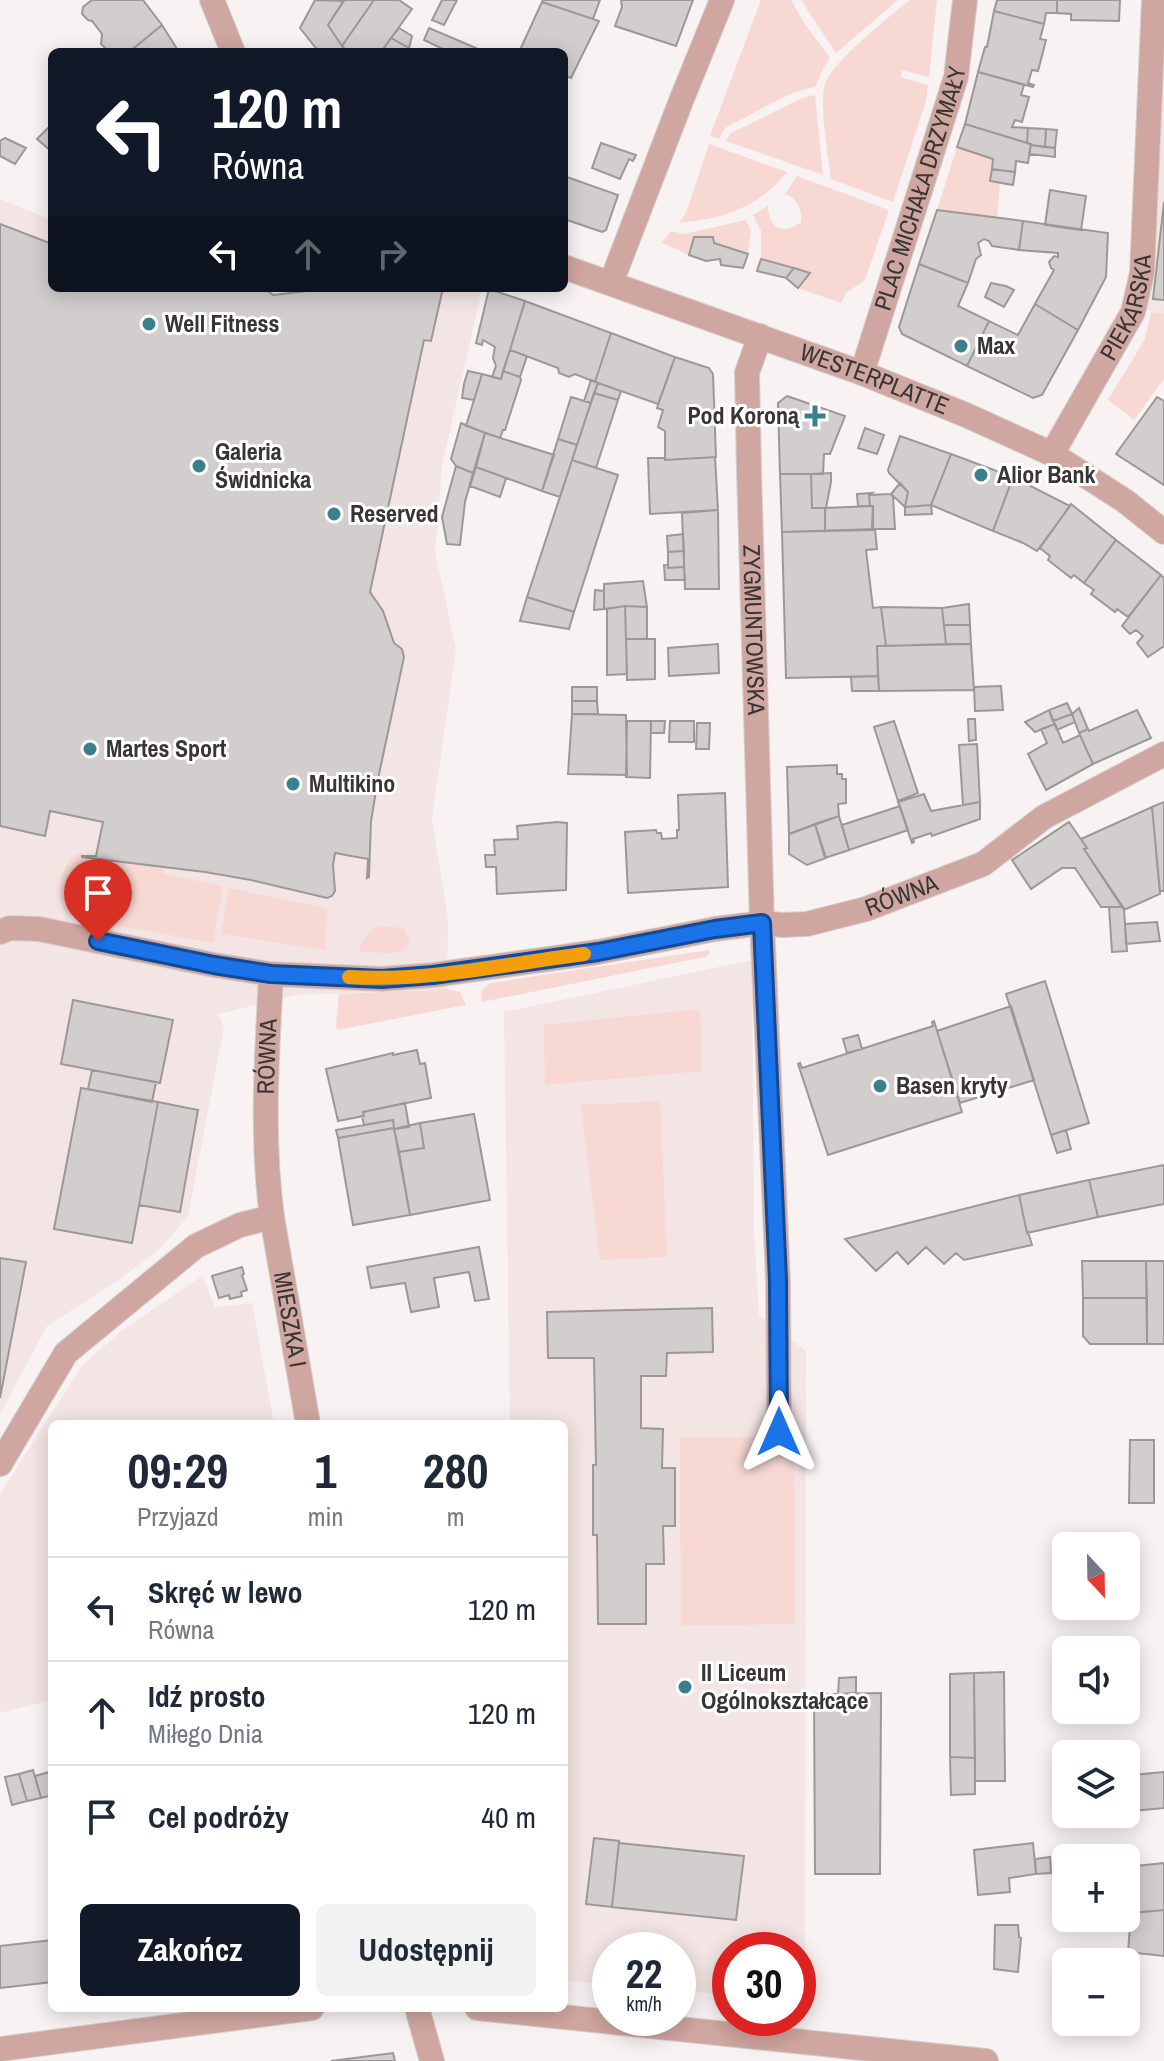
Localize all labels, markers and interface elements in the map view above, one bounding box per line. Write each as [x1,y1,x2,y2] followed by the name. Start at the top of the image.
[866,64,972,314] street label: PLAC MICHAŁA DRZYMAŁY
[212,70,342,145] text: 120 m
[80,80,184,184] icon: left
[212,142,304,190] text: Równa
[202,232,246,276] icon: left
[286,232,330,276] icon: ahead
[370,232,414,276] icon: right
[1092,253,1158,366] street label: PIEKARSKA
[165,307,280,339] place label: Well Fitness
[140,315,158,333] marker: Well Fitness
[977,329,1015,361] place label: Max
[796,335,954,421] street label: WESTERPLATTE
[952,337,970,355] marker: Max
[687,399,800,431] place label: Pod Koroną
[806,407,824,425] marker: Pod Koroną
[215,435,311,495] place label: Galeria Świdnicka
[190,457,208,475] marker: Galeria Świdnicka
[997,458,1095,490] place label: Alior Bank
[972,466,990,484] marker: Alior Bank
[350,497,439,529] place label: Reserved
[325,505,343,523] marker: Reserved
[736,544,773,716] street label: ZYGMUNTOWSKA
[106,732,227,764] place label: Martes Sport
[81,740,99,758] marker: Martes Sport
[309,767,395,799] place label: Multikino
[284,775,302,793] marker: Multikino
[64,859,132,941] pin
[860,866,943,923] street label: RÓWNA
[76,871,120,915] icon: arrive
[249,1017,284,1095] street label: RÓWNA
[896,1069,1008,1101] place label: Basen kryty
[871,1077,889,1095] marker: Basen kryty
[267,1269,315,1370] street label: MIESZKA I
[737,1390,821,1474] position arrow
[128,1438,228,1503] text: 09:29
[315,1438,336,1503] text: 1
[423,1438,488,1503] text: 280
[137,1499,219,1534] text: Przyjazd
[308,1499,343,1534] text: min
[447,1499,465,1534] text: m
[1052,1532,1140,1620] north arrow
[1052,1532,1140,2036] map controls
[148,1572,303,1612] text: Skręć w lewo
[80,1587,124,1631] icon: left
[468,1589,536,1629] text: 120 m
[148,1612,214,1647] text: Równa
[1052,1636,1140,1724] button: sound
[701,1656,868,1716] place label: II Liceum Ogólnokształcące
[148,1676,266,1716] text: Idź prosto
[676,1678,694,1696] marker: II Liceum Ogólnokształcące
[80,1691,124,1735] icon: ahead
[468,1693,536,1733] text: 120 m
[148,1716,263,1751] text: Miłego Dnia
[1052,1740,1140,1828] button: layers
[80,1795,124,1839] icon: arrive
[148,1797,289,1837] text: Cel podróży
[481,1797,536,1837] text: 40 m
[1052,1844,1140,1932] button: +
[80,1904,300,1996] button: Zakończ
[316,1904,536,1996] button: Udostępnij
[712,1932,816,2036] speed limit sign: 30
[626,1947,662,2000] text: 22
[1052,1948,1140,2036] button: −
[626,1990,662,2017] text: km/h

